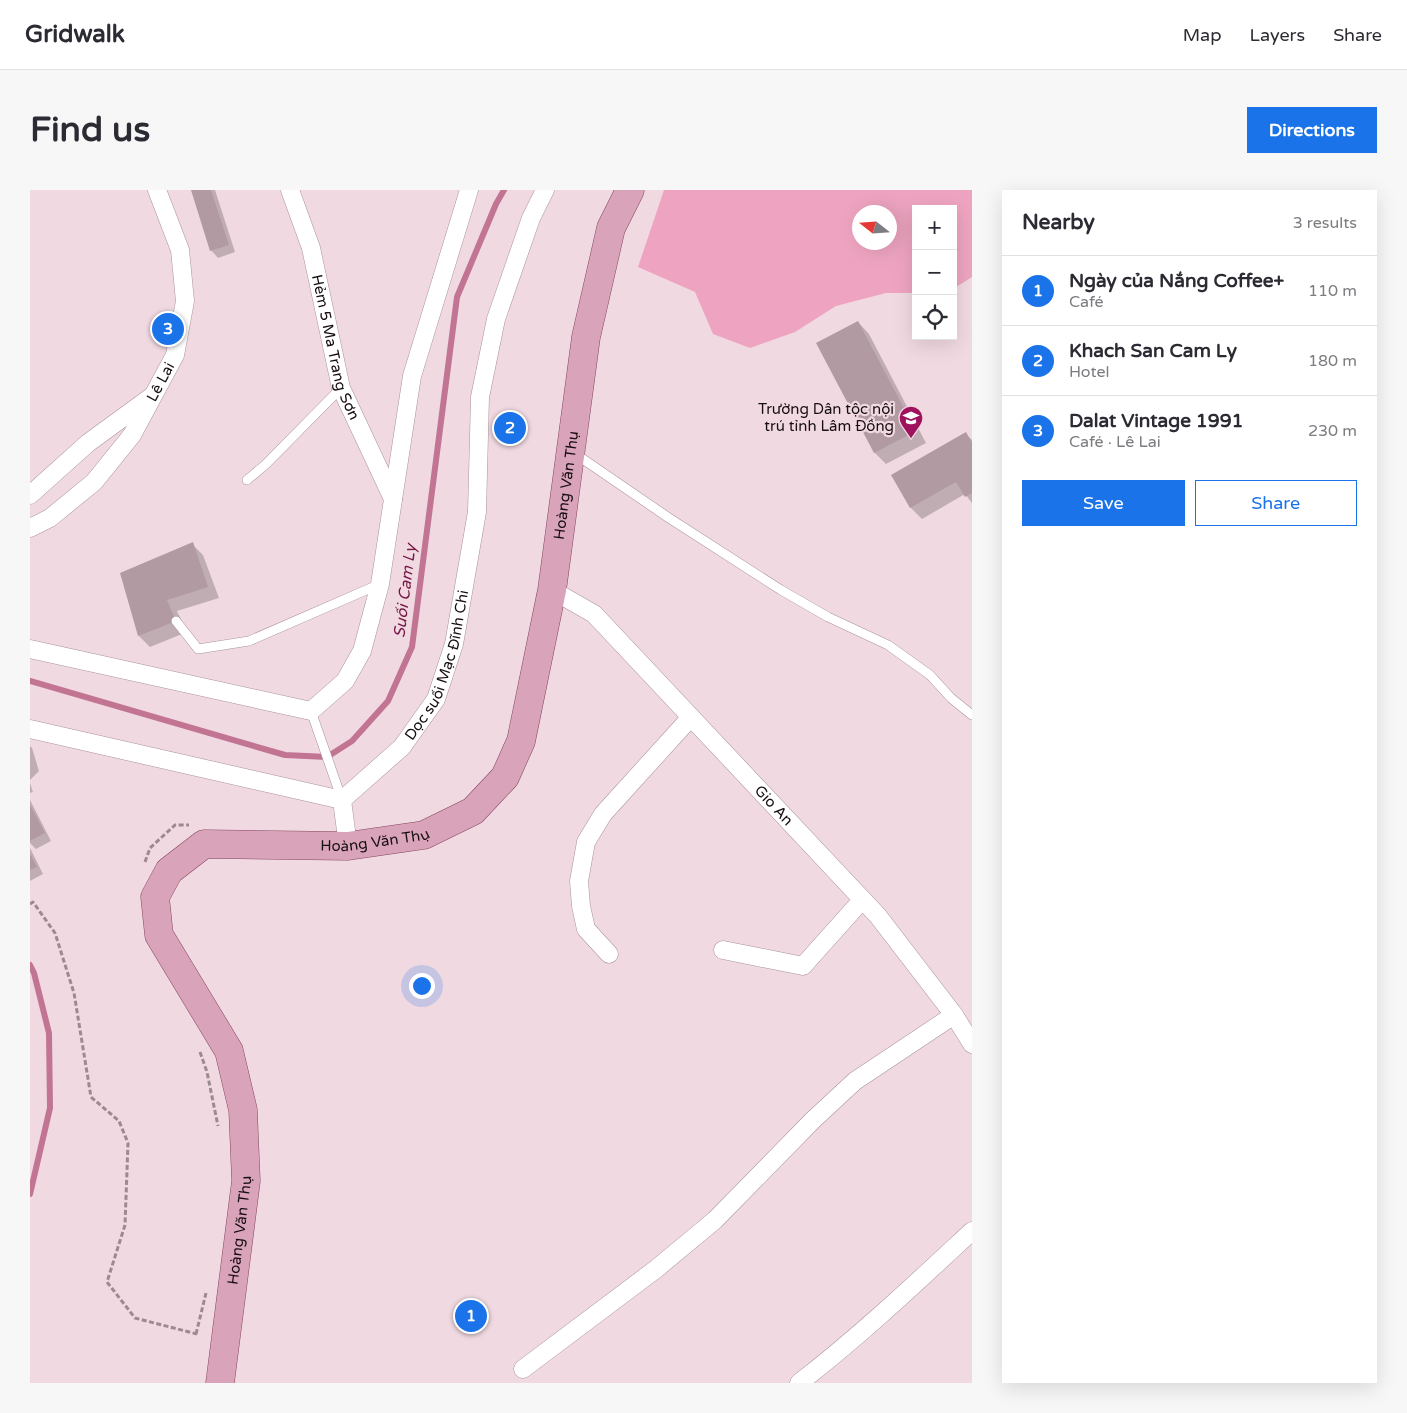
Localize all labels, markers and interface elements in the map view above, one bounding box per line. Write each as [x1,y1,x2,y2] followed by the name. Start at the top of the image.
[25,20,125,49] text: Gridwalk
[1183,24,1222,46] text: Map
[1250,24,1305,46] text: Layers
[1333,24,1382,46] text: Share
[1247,107,1377,153] button: Directions
[30,109,150,151] text: Find us
[852,205,897,250] north arrow
[912,205,957,340] map controls
[912,205,957,250] button: +
[1022,210,1095,235] text: Nearby
[1293,213,1357,233] text: 3 results
[912,250,957,295] button: −
[1069,270,1284,292] text: Ngày của Nắng Coffee+
[308,273,364,423] street label: Hẻm 5 Ma Trang Sơn
[1033,281,1043,301] text: 1
[1308,281,1357,301] text: 110 m
[1069,292,1104,312] text: Café
[912,295,957,340] button: locate
[152,310,184,348] pin: 3
[1069,340,1237,362] text: Khach San Cam Ly
[1033,351,1043,371] text: 2
[1308,351,1357,371] text: 180 m
[143,359,178,405] street label: Lê Lai
[1069,362,1110,382] text: Hotel
[758,400,894,435] place label: Trường Dân tộc nội trú tỉnh Lâm Đồng
[898,405,924,439] school or university icon: Trường Dân tộc nội trú tỉnh Lâm Đồng
[494,409,526,447] pin: 2
[1069,410,1244,432] text: Dalat Vintage 1991
[1033,421,1043,441] text: 3
[1308,421,1357,441] text: 230 m
[550,430,582,541] street label: Hoàng Văn Thụ
[1069,432,1161,452] text: Café · Lê Lai
[1022,480,1185,526] button: Save
[1195,480,1357,526] button: Share
[389,541,421,639] water label: Suối Cam Ly
[401,589,472,743] street label: Dọc suối Mạc Đĩnh Chi
[751,782,797,829] street label: Gio An
[320,825,433,855] street label: Hoàng Văn Thụ
[409,973,435,999] your location
[224,1176,255,1286] street label: Hoàng Văn Thụ
[455,1297,487,1335] pin: 1

